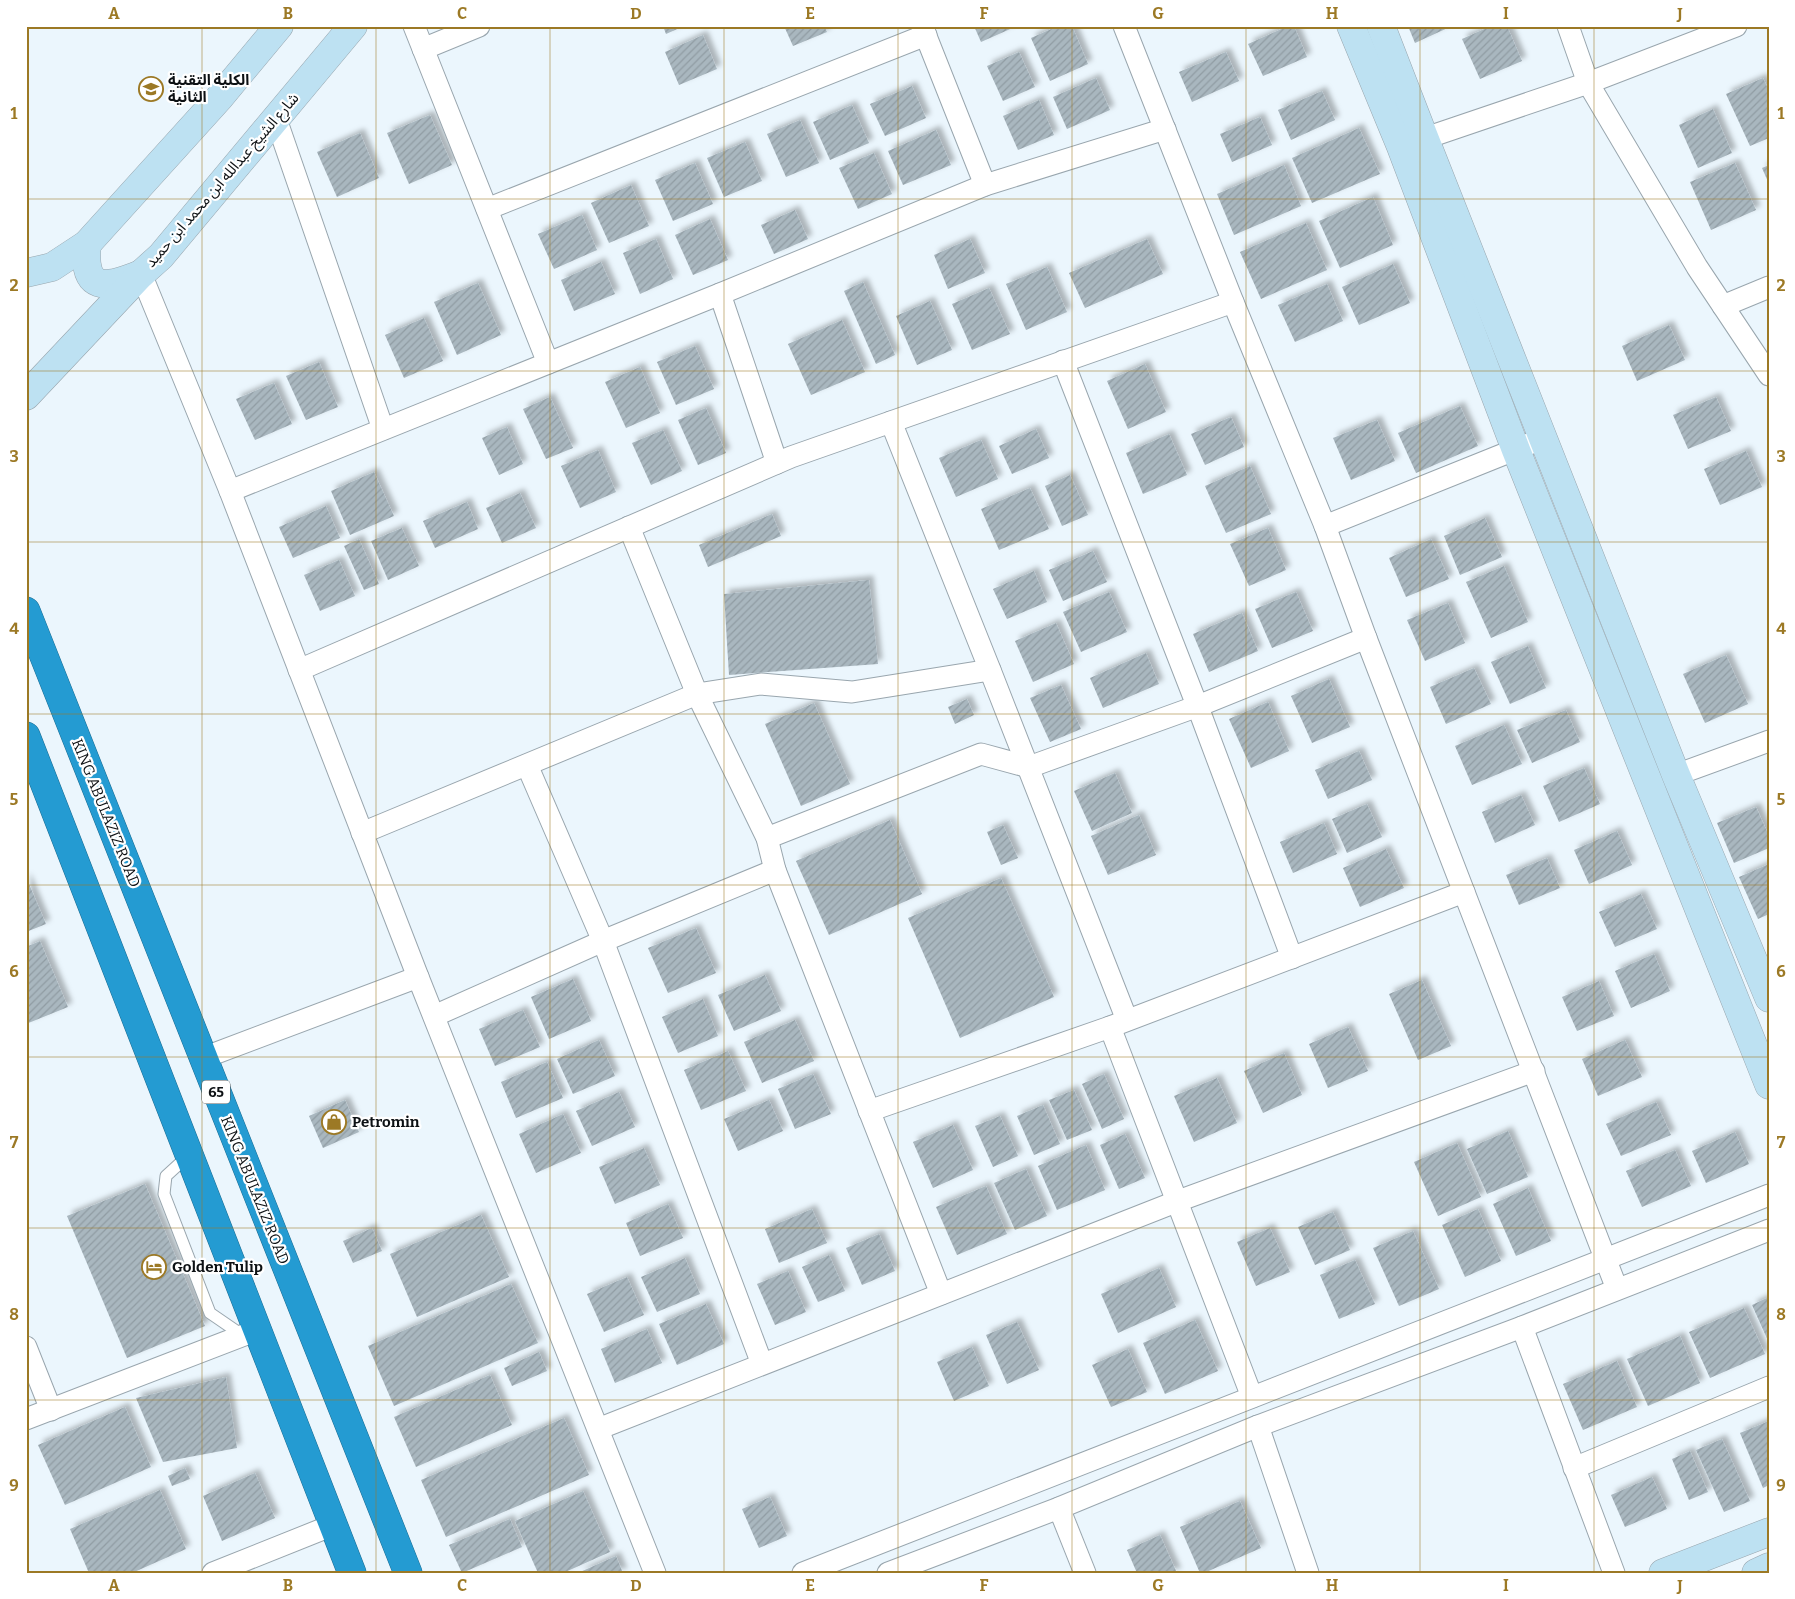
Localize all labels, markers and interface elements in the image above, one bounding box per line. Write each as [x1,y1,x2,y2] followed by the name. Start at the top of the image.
[108,4,120,23] text: A
[283,4,293,23] text: B
[457,4,467,23] text: C
[630,4,642,23] text: D
[805,4,815,23] text: E
[980,4,989,23] text: F
[1152,4,1164,23] text: G
[1326,4,1339,23] text: H
[1503,4,1509,23] text: I
[1676,4,1683,23] text: J
[168,71,249,106] place label: الكلية التقنية الثانية
[138,76,164,102] school or university icon: الكلية التقنية الثانية
[141,89,305,273] street label: شارع الشيخ عبدالله ابن محمد ابن حميد
[11,104,18,123] text: 1
[1778,104,1785,123] text: 1
[9,276,19,295] text: 2
[1776,276,1786,295] text: 2
[9,447,19,466] text: 3
[1776,447,1786,466] text: 3
[9,619,19,638] text: 4
[1776,619,1786,638] text: 4
[68,736,144,890] street label: KING ABULAZIZ ROAD
[10,790,19,809] text: 5
[1777,790,1786,809] text: 5
[9,962,19,981] text: 6
[1776,962,1786,981] text: 6
[202,1080,230,1104] road number: 65
[321,1109,347,1135] shop icon: Petromin
[217,1113,293,1267] street label: KING ABULAZIZ ROAD
[352,1113,420,1131] place label: Petromin
[10,1133,19,1152] text: 7
[1777,1133,1786,1152] text: 7
[141,1254,167,1280] hotel icon: Golden Tulip
[172,1258,263,1276] place label: Golden Tulip
[9,1305,19,1324] text: 8
[1776,1305,1786,1324] text: 8
[9,1476,19,1495] text: 9
[1776,1476,1786,1495] text: 9
[108,1576,120,1595] text: A
[283,1576,293,1595] text: B
[457,1576,467,1595] text: C
[630,1576,642,1595] text: D
[805,1576,815,1595] text: E
[980,1576,989,1595] text: F
[1152,1576,1164,1595] text: G
[1326,1576,1339,1595] text: H
[1503,1576,1509,1595] text: I
[1676,1576,1683,1595] text: J

